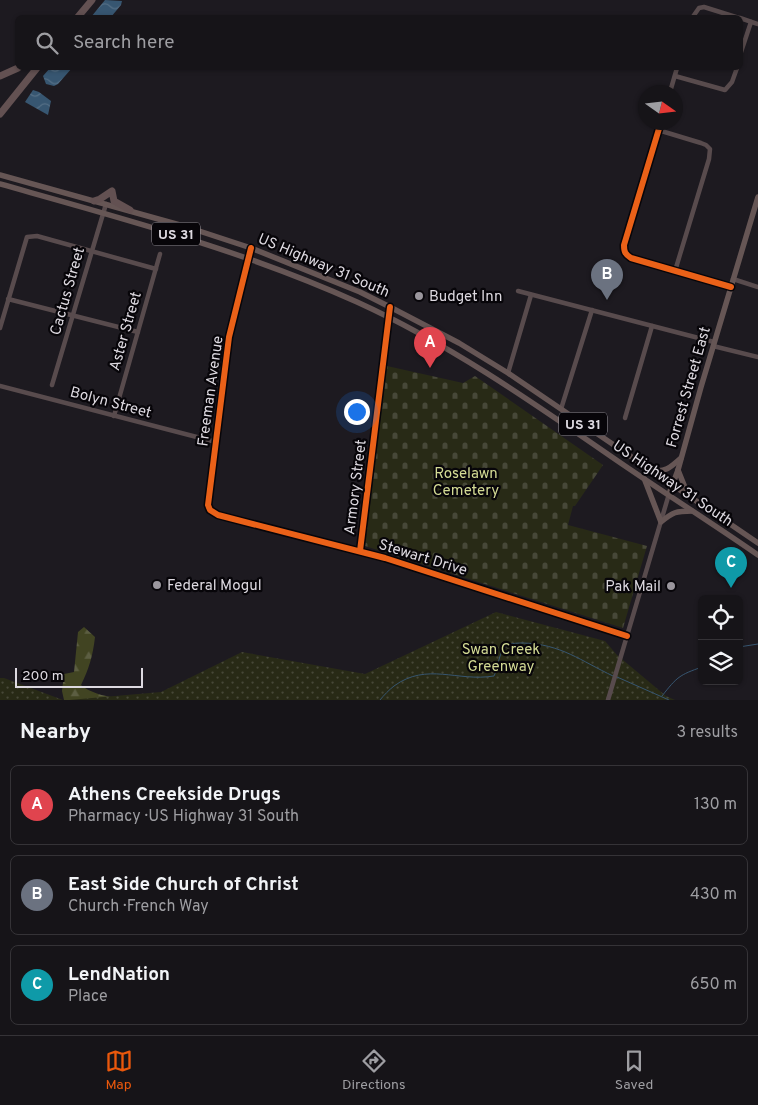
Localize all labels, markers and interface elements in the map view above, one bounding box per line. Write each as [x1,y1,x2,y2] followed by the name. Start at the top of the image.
[15,15,743,70] search box
[33,29,61,57] icon: search
[73,31,175,55] text: Search here
[638,85,683,130] north arrow
[152,222,200,245] road number: US 31
[255,230,392,303] street label: US Highway 31 South
[47,245,90,338] street label: Cactus Street
[591,259,623,300] pin: B
[429,288,502,307] place label: Budget Inn
[106,290,147,373] street label: Aster Street
[413,290,425,302] marker: Budget Inn
[663,325,716,450] street label: Forrest Street East
[414,327,446,368] pin: A
[194,335,229,448] street label: Freeman Avenue
[68,383,153,423] street label: Bolyn Street
[344,399,370,425] your location
[559,412,607,436] road number: US 31
[608,437,736,532] street label: US Highway 31 South
[341,438,372,536] street label: Armory Street
[433,465,499,501] park label: Roselawn Cemetery
[376,536,469,581] street label: Stewart Drive
[715,547,747,588] pin: C
[167,577,262,596] place label: Federal Mogul
[605,578,661,597] place label: Pak Mail
[151,579,163,591] marker: Federal Mogul
[665,580,677,592] marker: Pak Mail
[698,595,743,685] map controls
[698,595,743,640] button: locate
[698,640,743,685] button: layers
[462,641,540,677] park label: Swan Creek Greenway
[15,665,142,688] scale bar
[22,668,64,685] text: 200 m
[20,719,91,746] text: Nearby
[676,723,738,743] text: 3 results
[68,783,281,807] text: Athens Creekside Drugs
[31,795,43,815] text: A
[694,795,737,815] text: 130 m
[68,807,299,827] text: Pharmacy · US Highway 31 South
[68,873,299,897] text: East Side Church of Christ
[31,885,43,905] text: B
[690,885,737,905] text: 430 m
[68,897,209,917] text: Church · French Way
[68,963,170,987] text: LendNation
[32,975,42,995] text: C
[690,975,737,995] text: 650 m
[68,987,108,1007] text: Place
[105,1047,133,1094] tab: Map
[342,1047,406,1094] tab: Directions
[615,1047,653,1094] tab: Saved

